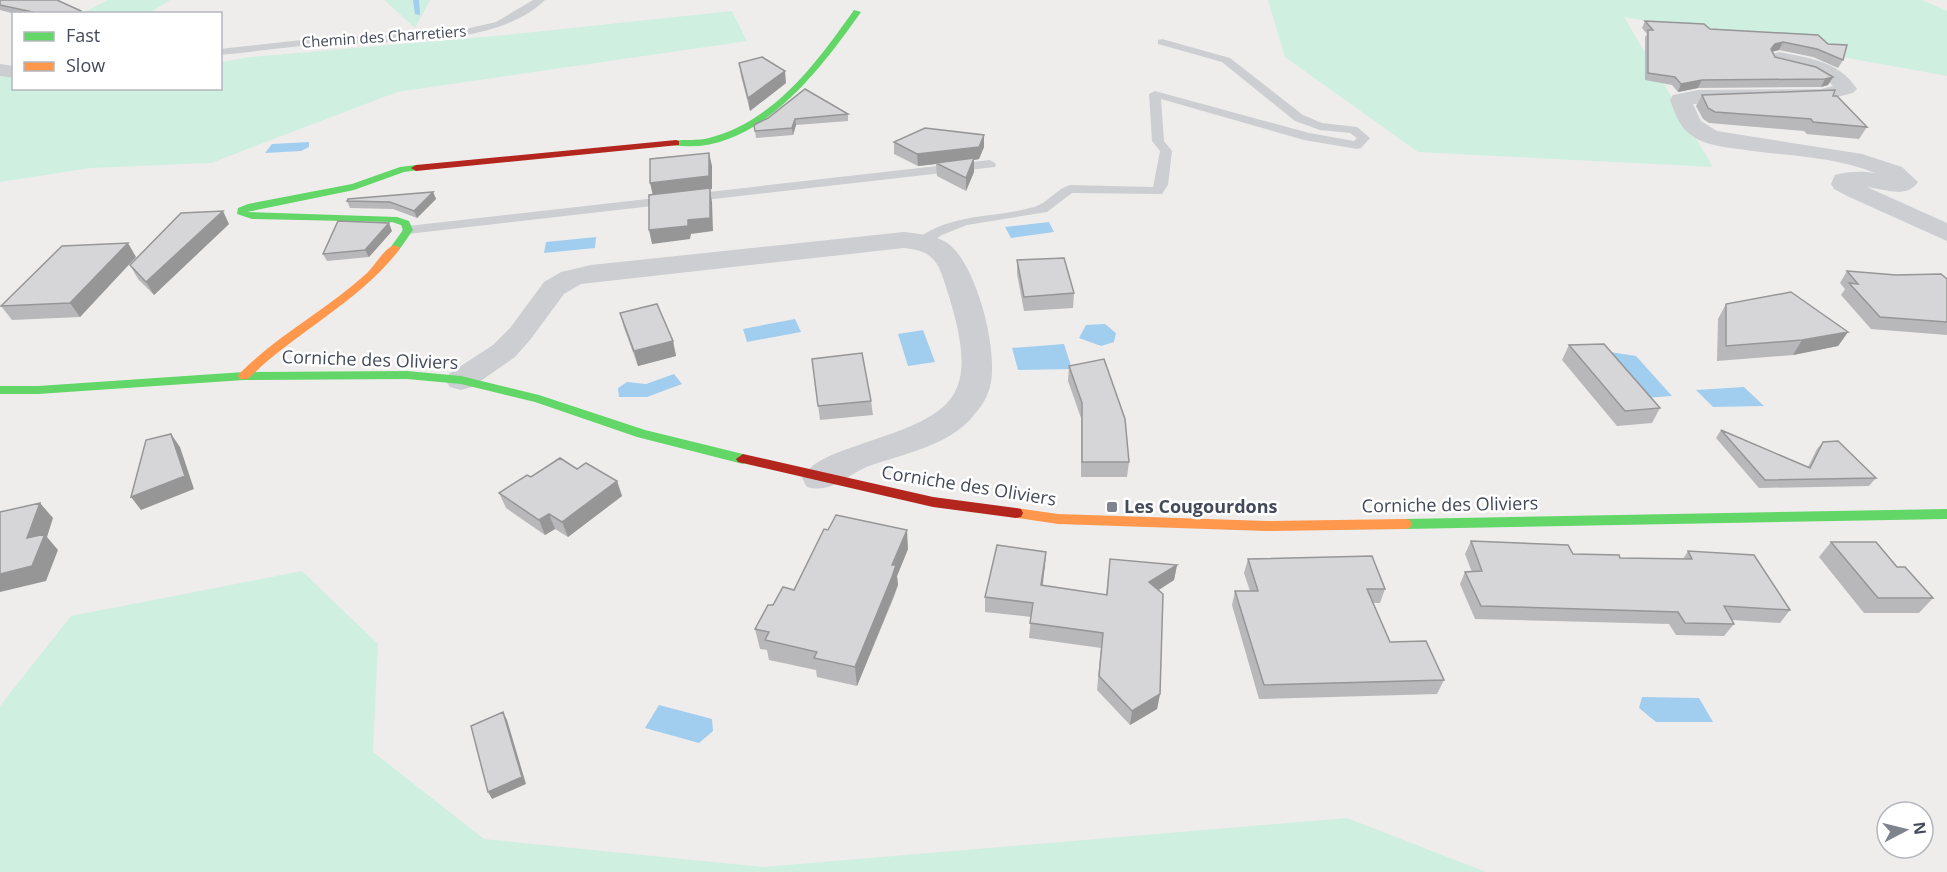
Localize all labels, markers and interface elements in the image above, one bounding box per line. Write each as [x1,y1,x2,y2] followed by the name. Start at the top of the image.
[12,12,222,90] legend
[301,20,467,52] street label: Chemin des Charretiers
[66,23,100,47] text: Fast
[66,53,105,77] text: Slow
[281,344,459,374] street label: Corniche des Oliviers
[880,459,1058,511] street label: Corniche des Oliviers
[1361,490,1538,518] street label: Corniche des Oliviers
[1124,494,1278,518] place label: Les Cougourdons
[1105,500,1119,514] marker: Les Cougourdons
[1875,800,1935,860] north arrow
[1908,820,1932,836] text: N

